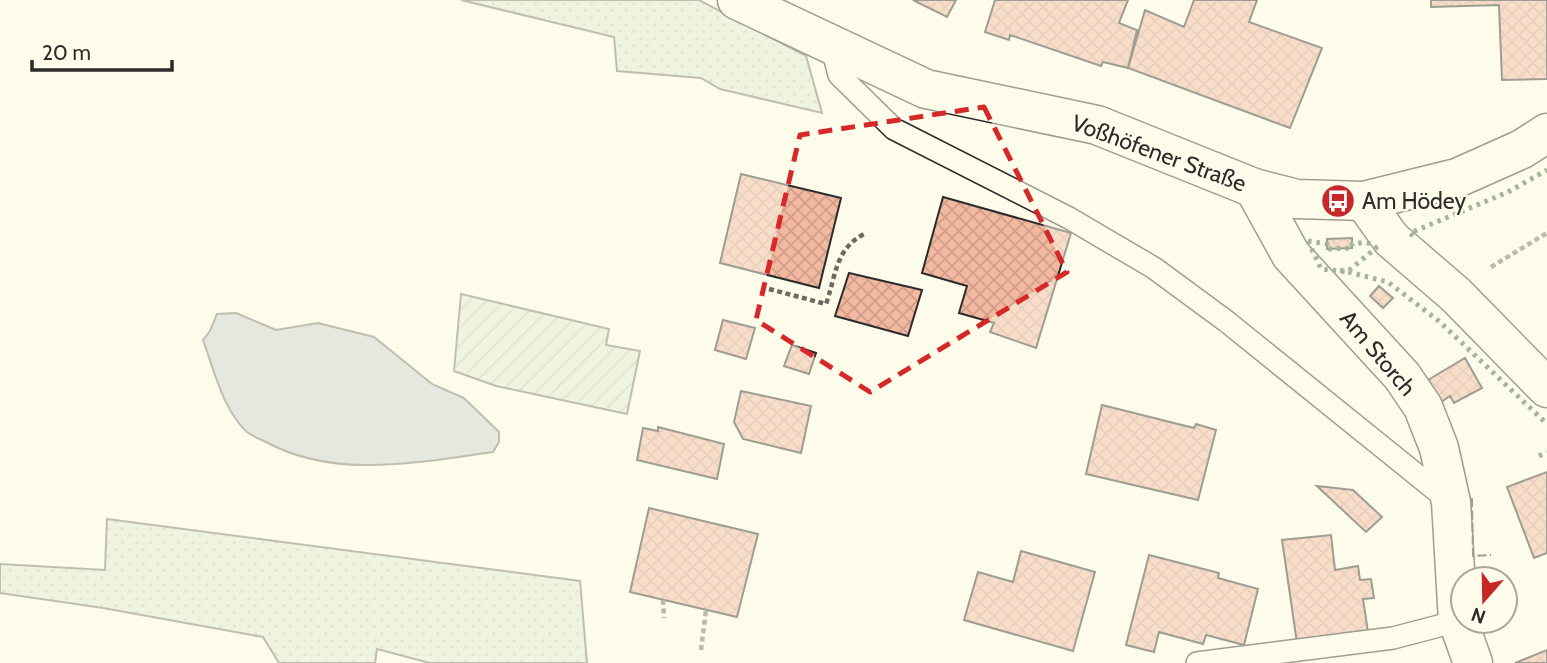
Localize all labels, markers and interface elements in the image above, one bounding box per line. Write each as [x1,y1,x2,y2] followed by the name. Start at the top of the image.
[32,28,172,72] scale bar
[42,40,91,65] text: 20 m
[1068,108,1250,198] street label: Voßhöfener Straße
[1319,182,1357,220] bus stop icon: Am Hödey
[1362,187,1467,215] place label: Am Hödey
[1334,305,1422,401] street label: Am Storch
[1449,565,1519,635] north arrow
[1468,602,1489,629] text: N

